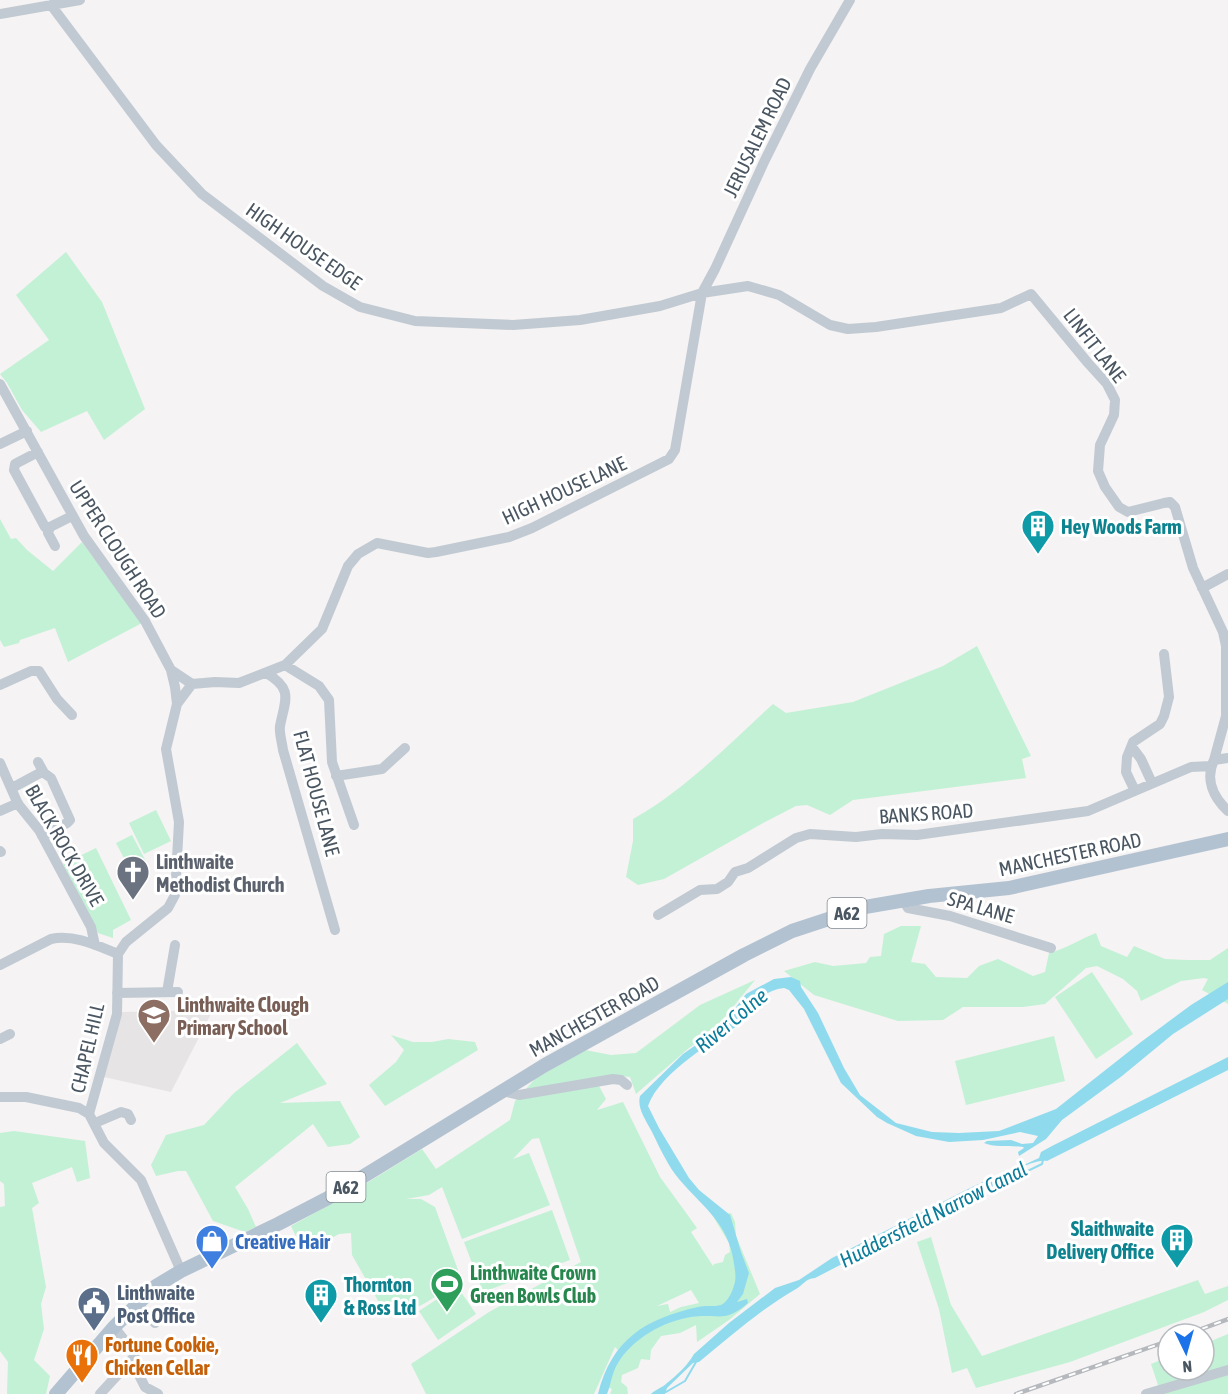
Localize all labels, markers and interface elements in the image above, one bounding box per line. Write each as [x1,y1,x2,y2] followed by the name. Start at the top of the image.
[718,74,796,200] street label: JERUSALEM ROAD
[242,198,366,294] street label: HIGH HOUSE EDGE
[1059,304,1131,387] street label: LINFIT LANE
[498,451,630,529] street label: HIGH HOUSE LANE
[65,476,171,622] street label: UPPER CLOUGH ROAD
[1020,508,1056,555] building icon: Hey Woods Farm
[1061,515,1182,538] place label: Hey Woods Farm
[289,728,345,859] street label: FLAT HOUSE LANE
[21,780,109,910] street label: BLACK ROCK DRIVE
[878,798,974,828] street label: BANKS ROAD
[997,828,1143,880] street label: MANCHESTER ROAD
[156,850,284,896] place label: Linthwaite Methodist Church
[115,854,151,901] church icon: Linthwaite Methodist Church
[945,887,1017,928] street label: SPA LANE
[828,898,866,928] road number: A62
[525,971,663,1061] street label: MANCHESTER ROAD
[690,983,772,1057] water label: River Colne
[177,993,309,1039] place label: Linthwaite Clough Primary School
[136,997,172,1044] school or university icon: Linthwaite Clough Primary School
[66,1001,109,1095] street label: CHAPEL HILL
[835,1156,1031,1272] water label: Huddersfield Narrow Canal
[326,1172,366,1202] road number: A62
[1046,1217,1154,1263] place label: Slaithwaite Delivery Office
[1159,1222,1195,1269] building icon: Slaithwaite Delivery Office
[194,1223,230,1270] shop icon: Creative Hair
[235,1230,331,1253] place label: Creative Hair
[470,1261,596,1307] place label: Linthwaite Crown Green Bowls Club
[429,1266,465,1313] sports icon: Linthwaite Crown Green Bowls Club
[344,1273,416,1319] place label: Thornton & Ross Ltd
[303,1277,339,1324] building icon: Thornton & Ross Ltd
[117,1281,195,1327] place label: Linthwaite Post Office
[76,1285,112,1332] public building icon: Linthwaite Post Office
[1156,1322,1216,1382] north arrow
[105,1333,219,1379] place label: Fortune Cookie, Chicken Cellar
[64,1337,100,1384] restaurant icon: Fortune Cookie, Chicken Cellar
[1182,1358,1193,1376] text: N

